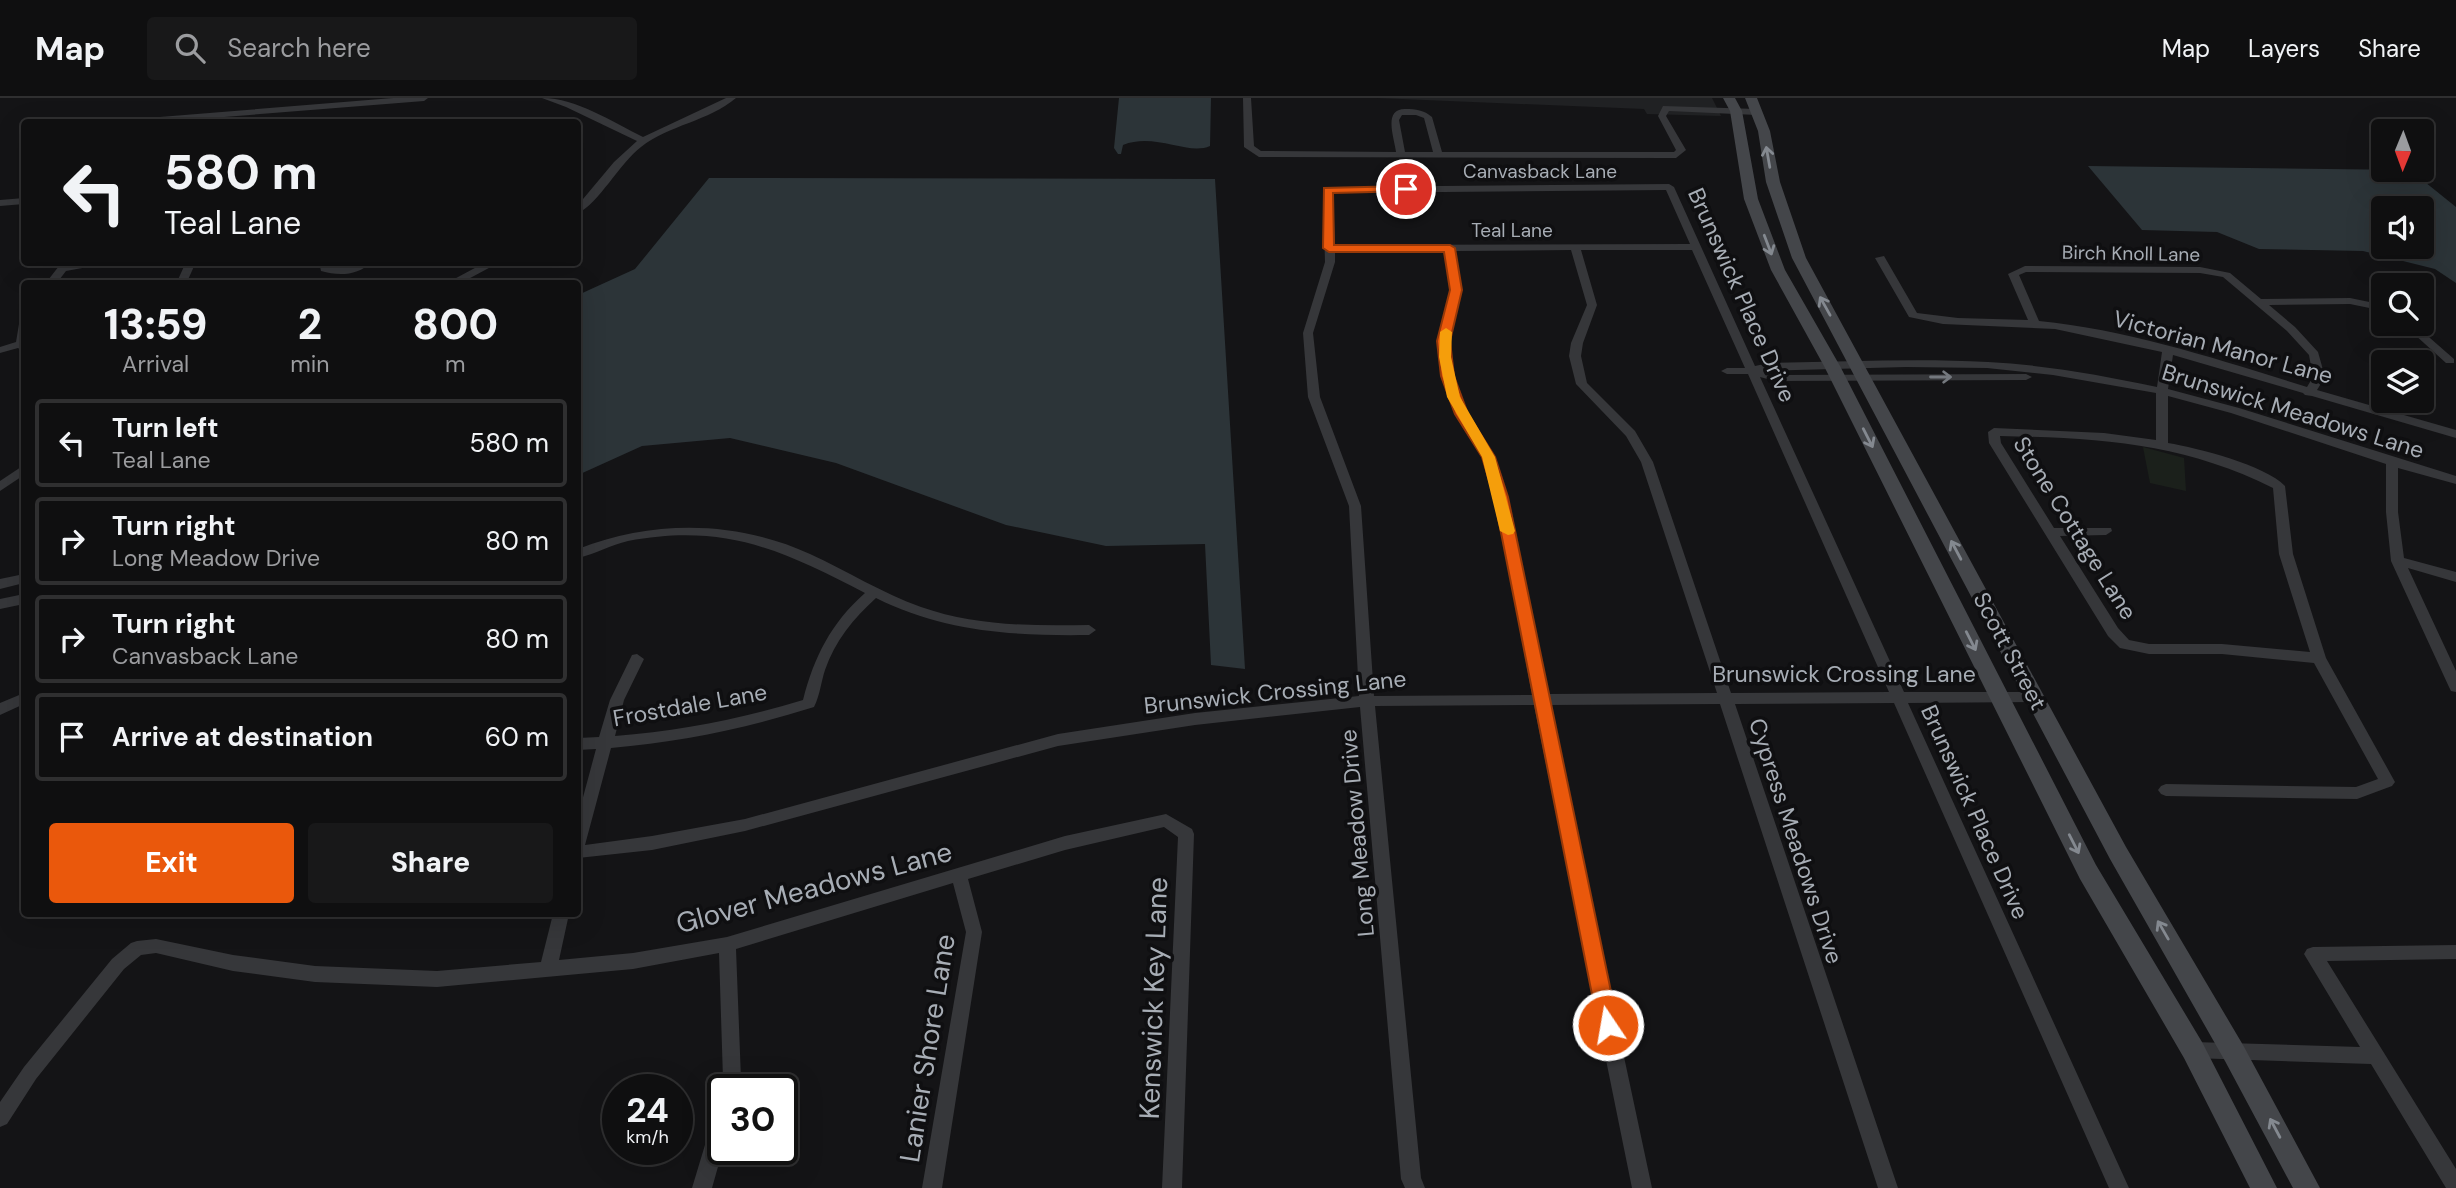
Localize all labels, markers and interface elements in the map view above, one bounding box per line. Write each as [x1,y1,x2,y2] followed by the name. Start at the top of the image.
[147,17,637,80] search box
[35,27,105,70] text: Map
[171,29,209,67] icon: search
[227,31,371,65] text: Search here
[2162,33,2210,64] text: Map
[2248,33,2320,64] text: Layers
[2358,33,2421,64] text: Share
[2371,119,2434,182] north arrow
[2371,119,2434,413] map controls
[164,140,318,204] text: 580 m
[1761,146,1774,169] one-way arrow
[49,147,140,238] icon: left
[1376,159,1436,219] pin
[1463,159,1617,184] street label: Canvasback Lane
[1387,170,1425,208] icon: arrive
[1681,183,1803,407] street label: Brunswick Place Drive
[2371,196,2434,259] button: sound
[164,202,301,244] text: Teal Lane
[1471,218,1553,243] street label: Teal Lane
[1763,233,1776,255] one-way arrow
[2062,240,2200,267] street label: Birch Knoll Lane
[2371,273,2434,336] button: search
[1818,296,1831,317] one-way arrow
[104,297,207,352] text: 13:59
[298,297,322,352] text: 2
[412,297,498,352] text: 800
[2110,303,2336,391] street label: Victorian Manor Lane
[122,349,189,379] text: Arrival
[290,349,329,379] text: min
[445,349,465,379] text: m
[2371,350,2434,413] button: layers
[2158,357,2428,465] street label: Brunswick Meadows Lane
[1929,370,1952,384] one-way arrow
[112,411,219,445] text: Turn left
[53,424,91,462] icon: left
[469,426,549,460] text: 580 m
[1861,427,1875,448] one-way arrow
[2006,431,2144,625] street label: Stone Cottage Lane
[112,445,211,475] text: Teal Lane
[112,509,236,543] text: Turn right
[53,522,91,560] icon: right
[485,524,549,558] text: 80 m
[1949,541,1963,561] one-way arrow
[112,543,320,573] text: Long Meadow Drive
[1966,587,2054,715] street label: Scott Street
[112,607,236,641] text: Turn right
[53,620,91,658] icon: right
[485,622,549,656] text: 80 m
[1964,630,1978,651] one-way arrow
[112,641,298,671] text: Canvasback Lane
[1712,659,1976,689] street label: Brunswick Crossing Lane
[1142,663,1408,721] street label: Brunswick Crossing Lane
[611,677,769,733] street label: Frostdale Lane
[1914,700,2036,924] street label: Brunswick Place Drive
[1742,715,1850,967] street label: Cypress Meadows Drive
[53,718,91,756] icon: arrive
[112,720,373,754] text: Arrive at destination
[485,720,549,754] text: 60 m
[1333,728,1381,938] street label: Long Meadow Drive
[49,823,294,903] button: Exit
[308,823,553,903] button: Share
[672,833,956,942] street label: Glover Meadows Lane
[2068,833,2081,854] one-way arrow
[1131,876,1176,1120] street label: Kenswick Key Lane
[2156,920,2170,940] one-way arrow
[891,931,964,1165] street label: Lanier Shore Lane
[1571,988,1645,1062] position arrow
[707,1074,798,1165] speed limit sign: 30
[626,1087,669,1133] text: 24
[2268,1118,2281,1139] one-way arrow
[626,1125,669,1149] text: km/h

